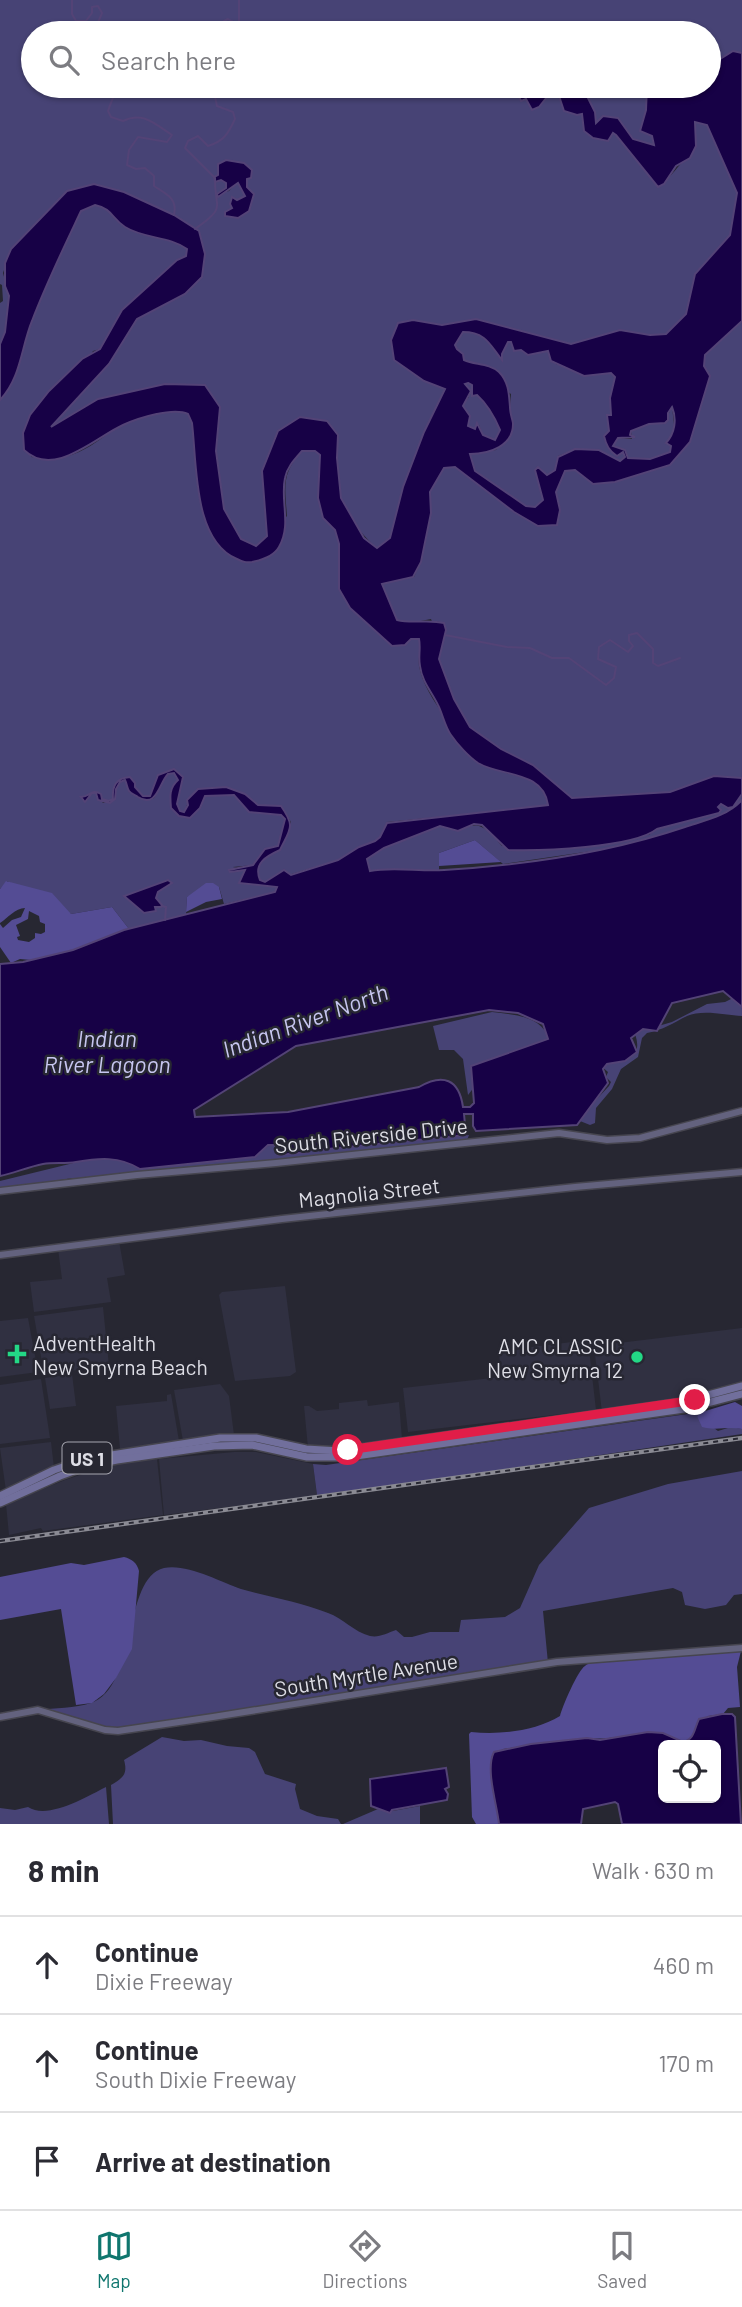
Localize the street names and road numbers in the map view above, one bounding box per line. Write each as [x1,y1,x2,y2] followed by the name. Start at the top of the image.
[273,1112,469,1158] street label: South Riverside Drive
[297,1172,441,1212] street label: Magnolia Street
[62,1442,112,1474] road number: US 1
[272,1647,460,1701] street label: South Myrtle Avenue

